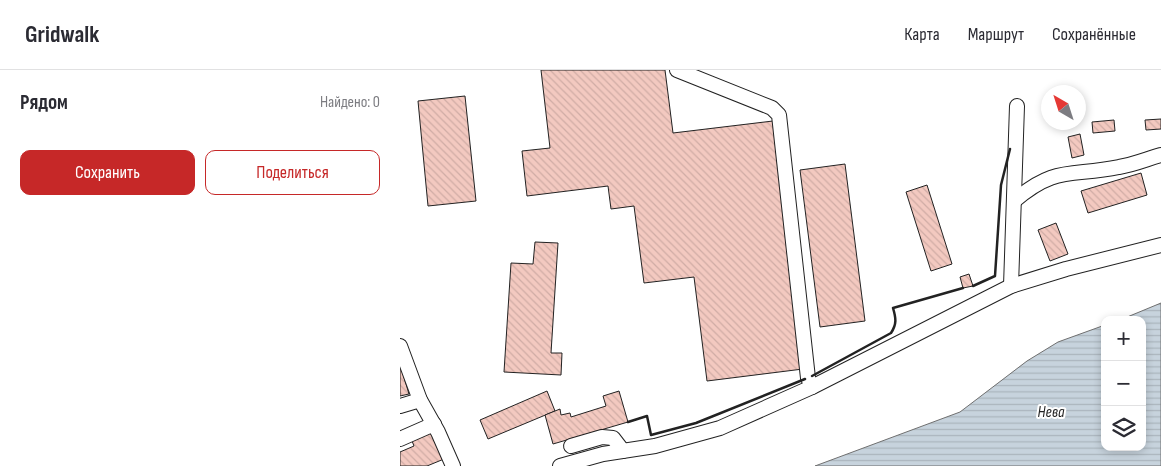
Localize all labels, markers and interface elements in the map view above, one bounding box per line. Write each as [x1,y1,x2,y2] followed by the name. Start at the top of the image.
[25,20,99,49] text: Gridwalk
[904,24,940,45] text: Карта
[968,24,1024,45] text: Маршрут
[1052,24,1136,45] text: Сохранённые
[1041,85,1086,130] north arrow
[20,90,68,115] text: Рядом
[320,93,380,112] text: Найдено: 0
[20,150,195,195] button: Сохранить
[205,150,380,195] button: Поделиться
[1101,316,1146,451] map controls
[1101,316,1146,361] button: +
[1101,361,1146,406] button: −
[1037,403,1065,422] water label: Нева
[1101,406,1146,451] button: layers

